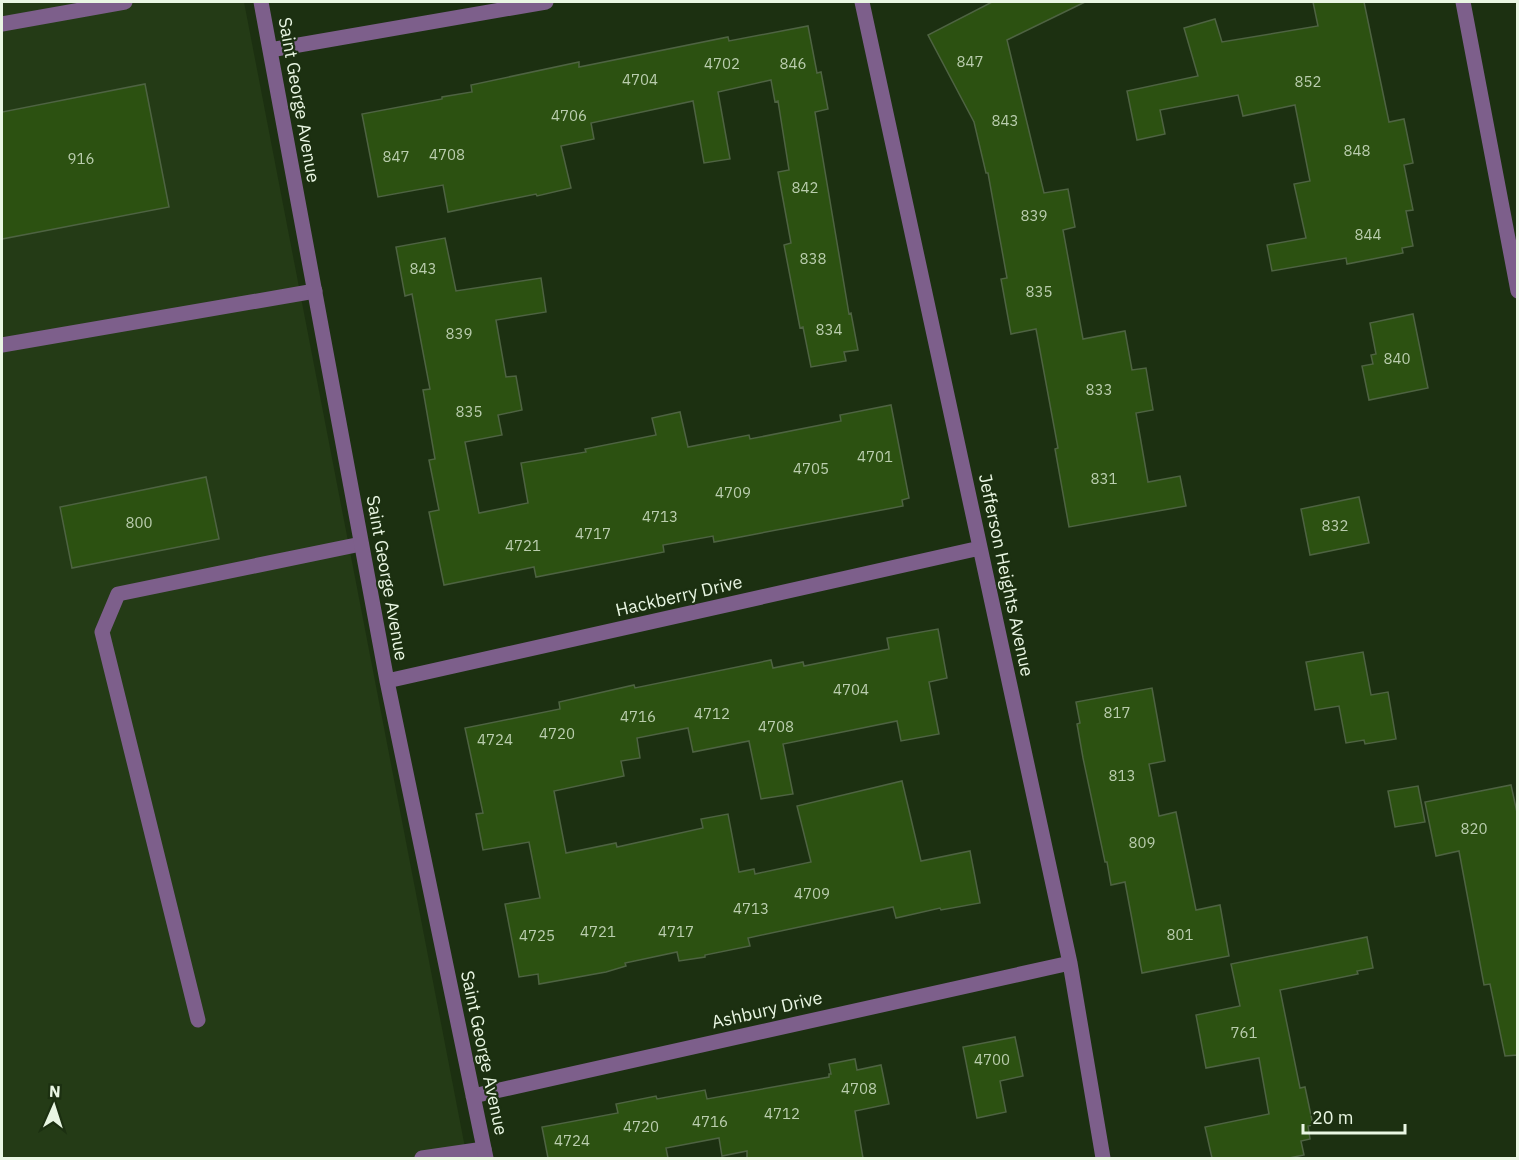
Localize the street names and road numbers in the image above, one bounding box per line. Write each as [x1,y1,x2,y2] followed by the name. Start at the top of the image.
[274,15,325,185] street label: Saint George Avenue
[974,471,1039,679] street label: Jefferson Heights Avenue
[362,493,413,663] street label: Saint George Avenue
[613,570,745,621] street label: Hackberry Drive
[456,969,513,1137] street label: Saint George Avenue
[709,986,825,1033] street label: Ashbury Drive

